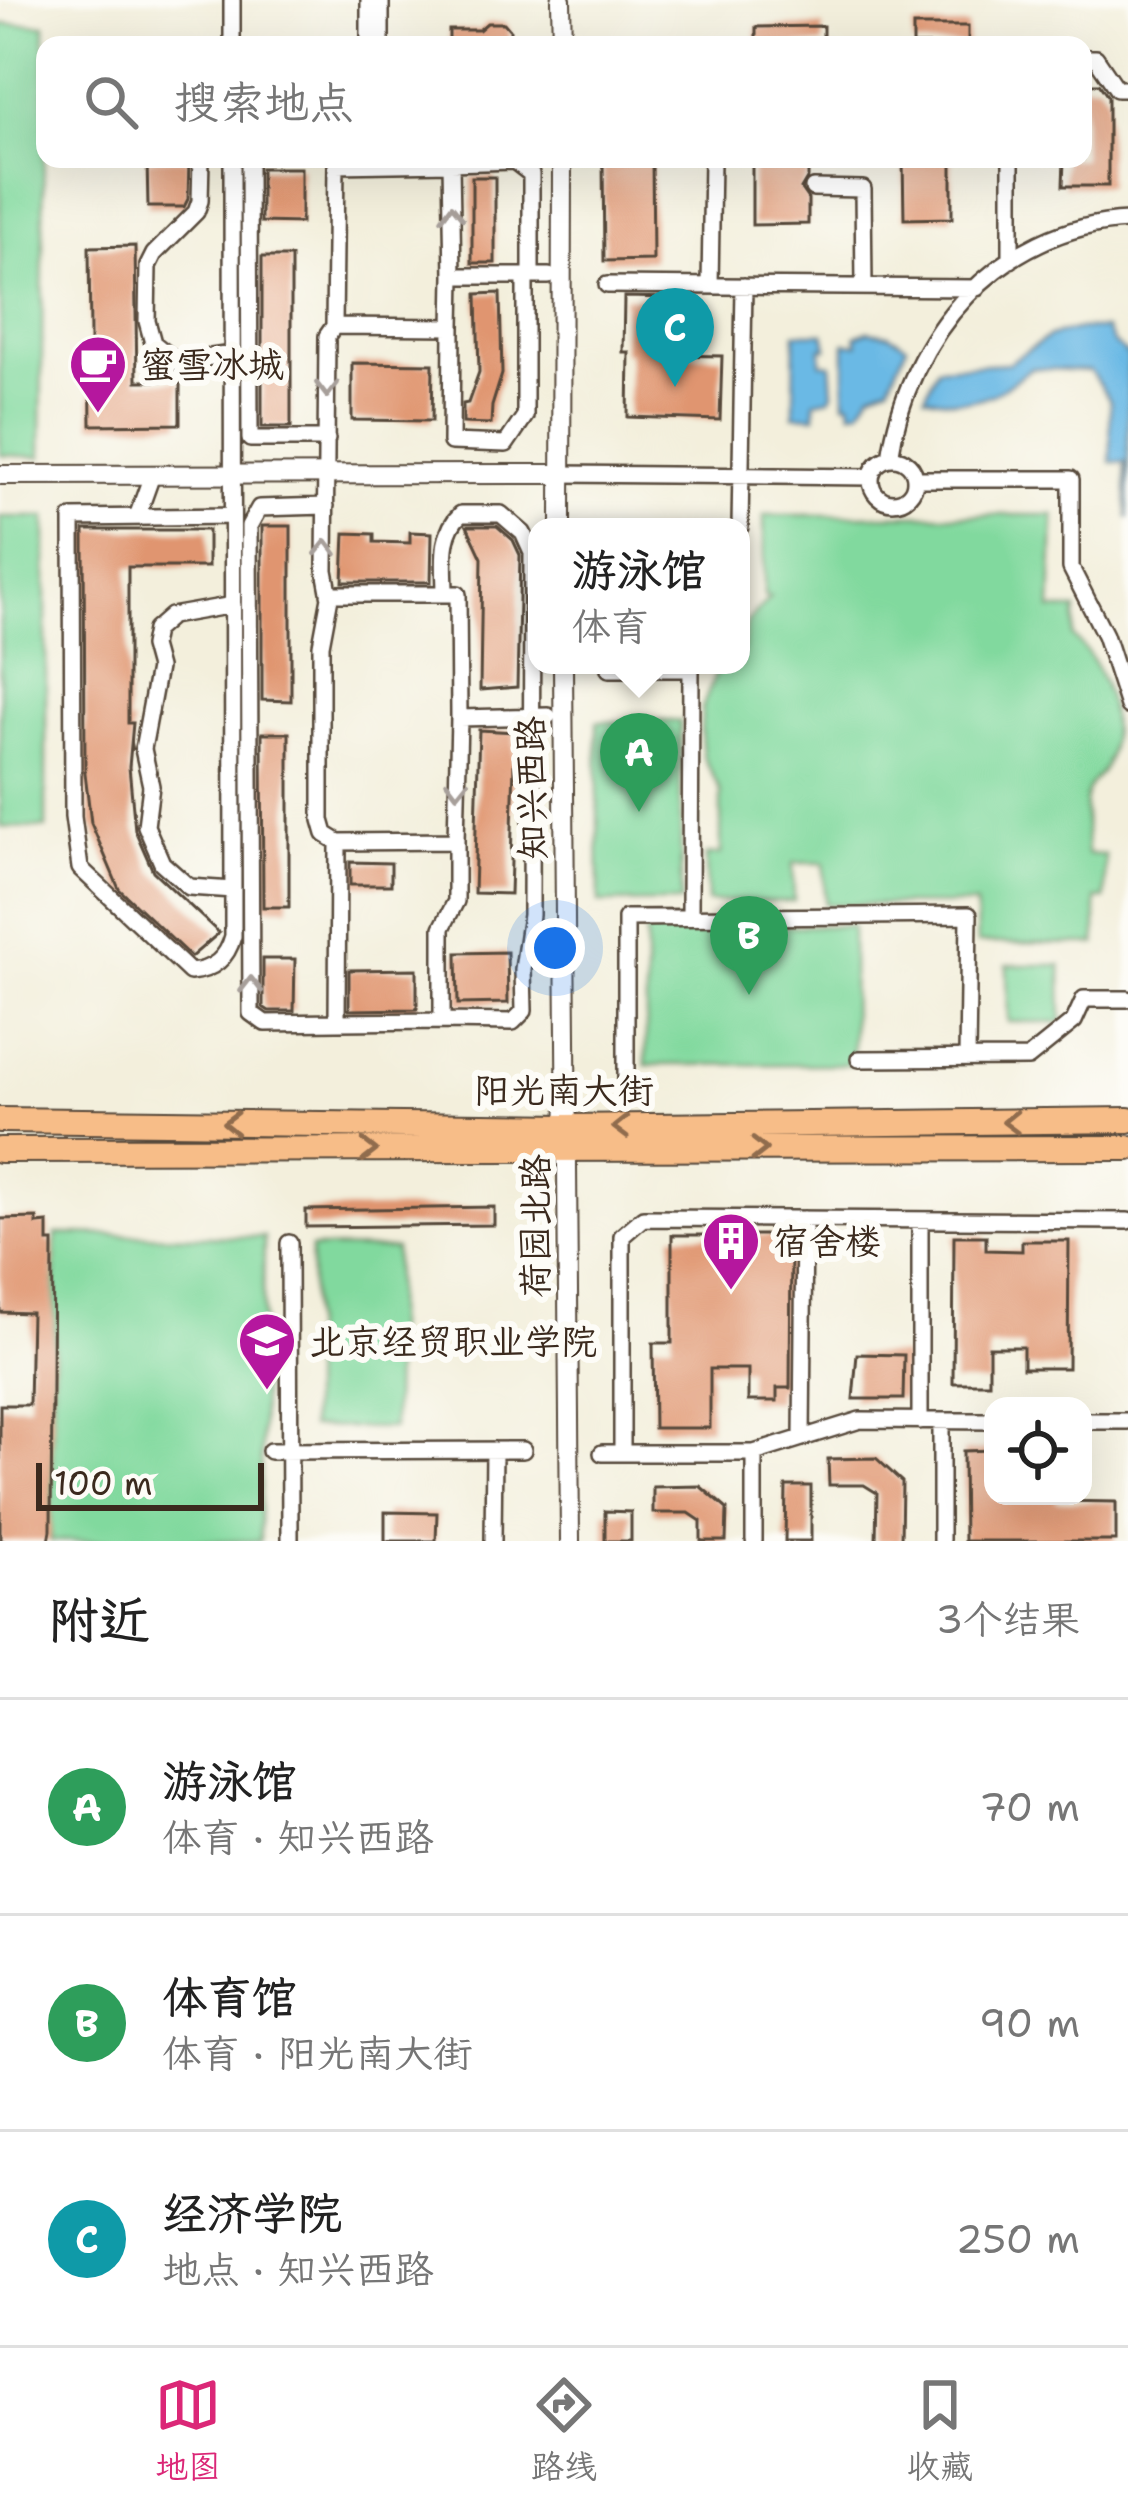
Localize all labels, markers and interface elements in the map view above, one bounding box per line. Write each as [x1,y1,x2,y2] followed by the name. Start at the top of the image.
[36,36,1092,168] search box
[78,69,144,135] icon: search
[174,72,354,132] text: 搜索地点
[439,203,465,221] one-way arrow
[636,288,714,387] pin: C
[67,333,129,415] cafe icon: 蜜雪冰城
[140,340,284,389] place label: 蜜雪冰城
[314,381,340,399] one-way arrow
[528,518,750,674] popup
[312,538,338,557] one-way arrow
[571,540,707,600] text: 游泳馆
[571,600,650,652] text: 体育
[600,713,678,812] pin: A
[506,716,557,860] street label: 知兴西路
[444,780,470,798] one-way arrow
[710,896,788,995] pin: B
[525,918,585,978] your location
[238,975,264,993] one-way arrow
[474,1066,654,1115] street label: 阳光南大街
[1001,1108,1020,1134] one-way arrow
[221,1110,240,1136] one-way arrow
[611,1113,630,1139] one-way arrow
[751,1136,769,1162] one-way arrow
[361,1137,379,1163] one-way arrow
[511,1154,560,1298] street label: 荷园北路
[700,1210,762,1292] building icon: 宿舍楼
[773,1217,881,1266] place label: 宿舍楼
[236,1310,298,1392] school or university icon: 北京经贸职业学院
[309,1317,597,1366] place label: 北京经贸职业学院
[984,1397,1092,1505] map controls
[984,1397,1092,1505] button: locate
[36,1457,264,1510] scale bar
[54,1461,153,1506] text: 100 m
[48,1586,150,1654] text: 附近
[936,1593,1080,1645] text: 3个结果
[162,1751,297,1811] text: 游泳馆
[72,1781,102,1833] text: A
[979,1781,1080,1833] text: 70 m
[162,1811,434,1863] text: 体育 · 知兴西路
[162,1967,297,2027] text: 体育馆
[75,1997,99,2049] text: B
[979,1997,1080,2049] text: 90 m
[162,2027,473,2079] text: 体育 · 阳光南大街
[162,2183,342,2243] text: 经济学院
[75,2213,99,2265] text: C
[956,2213,1080,2265] text: 250 m
[162,2243,434,2295] text: 地点 · 知兴西路
[155,2372,221,2489] tab: 地图
[531,2372,597,2489] tab: 路线
[907,2372,973,2489] tab: 收藏

